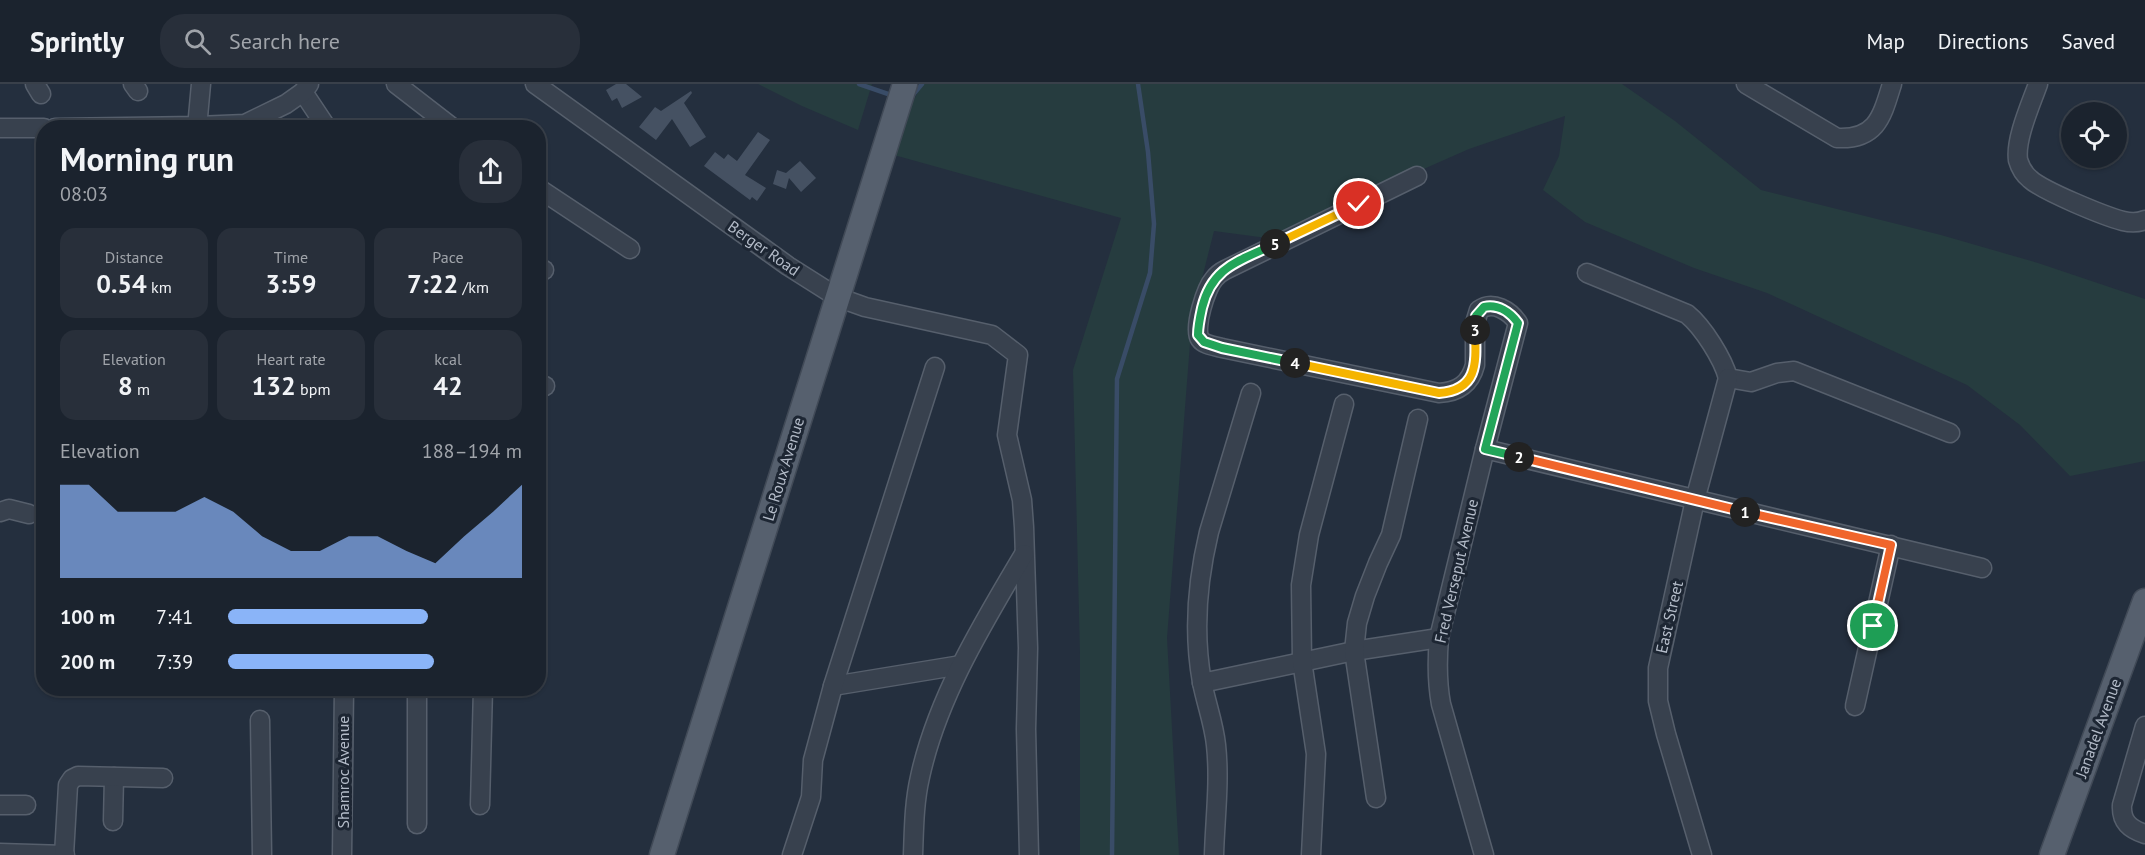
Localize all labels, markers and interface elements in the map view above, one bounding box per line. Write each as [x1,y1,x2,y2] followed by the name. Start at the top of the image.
[160,14,580,68] search box
[30,23,124,60] text: Sprintly
[181,25,214,58] icon: search
[229,27,340,55] text: Search here
[1866,28,1905,55] text: Map
[1938,28,2029,55] text: Directions
[2062,28,2115,55] text: Saved
[2061,102,2127,168] map controls
[2061,102,2127,168] button: locate
[60,137,234,180] text: Morning run
[459,140,522,203] button: share
[1333,178,1384,229] pin
[60,181,108,207] text: 08:03
[1342,187,1375,220] icon: check
[724,216,804,280] street label: Berger Road
[1260,229,1290,259] pin: 5
[1270,234,1280,254] text: 5
[105,247,163,267] text: Distance
[274,247,308,267] text: Time
[432,247,464,267] text: Pace
[96,267,147,300] text: 0.54
[265,267,317,300] text: 3:59
[407,267,458,300] text: 7:22
[147,277,172,297] text: km
[458,277,489,297] text: /km
[1460,315,1490,345] pin: 3
[1470,320,1480,340] text: 3
[1280,348,1310,378] pin: 4
[102,349,166,369] text: Elevation
[256,349,326,369] text: Heart rate
[434,349,462,369] text: kcal
[1290,353,1300,373] text: 4
[118,369,133,402] text: 8
[252,369,296,402] text: 132
[433,369,463,402] text: 42
[133,379,150,399] text: m
[296,379,330,399] text: bpm
[758,415,808,523] street label: Le Roux Avenue
[60,438,140,464] text: Elevation
[422,438,522,464] text: 188–194 m
[1504,442,1534,472] pin: 2
[1514,447,1524,467] text: 2
[1430,497,1482,645] street label: Fred Verseput Avenue
[1730,497,1760,527] pin: 1
[1740,502,1750,522] text: 1
[1651,578,1687,655] street label: East Street
[1847,600,1898,651] pin
[60,604,115,630] text: 100 m
[156,604,193,630] text: 7:41
[1856,609,1889,642] icon: arrive
[60,649,115,675] text: 200 m
[156,649,193,675] text: 7:39
[2070,676,2125,781] street label: Janadel Avenue
[333,716,353,828] street label: Shamroc Avenue

